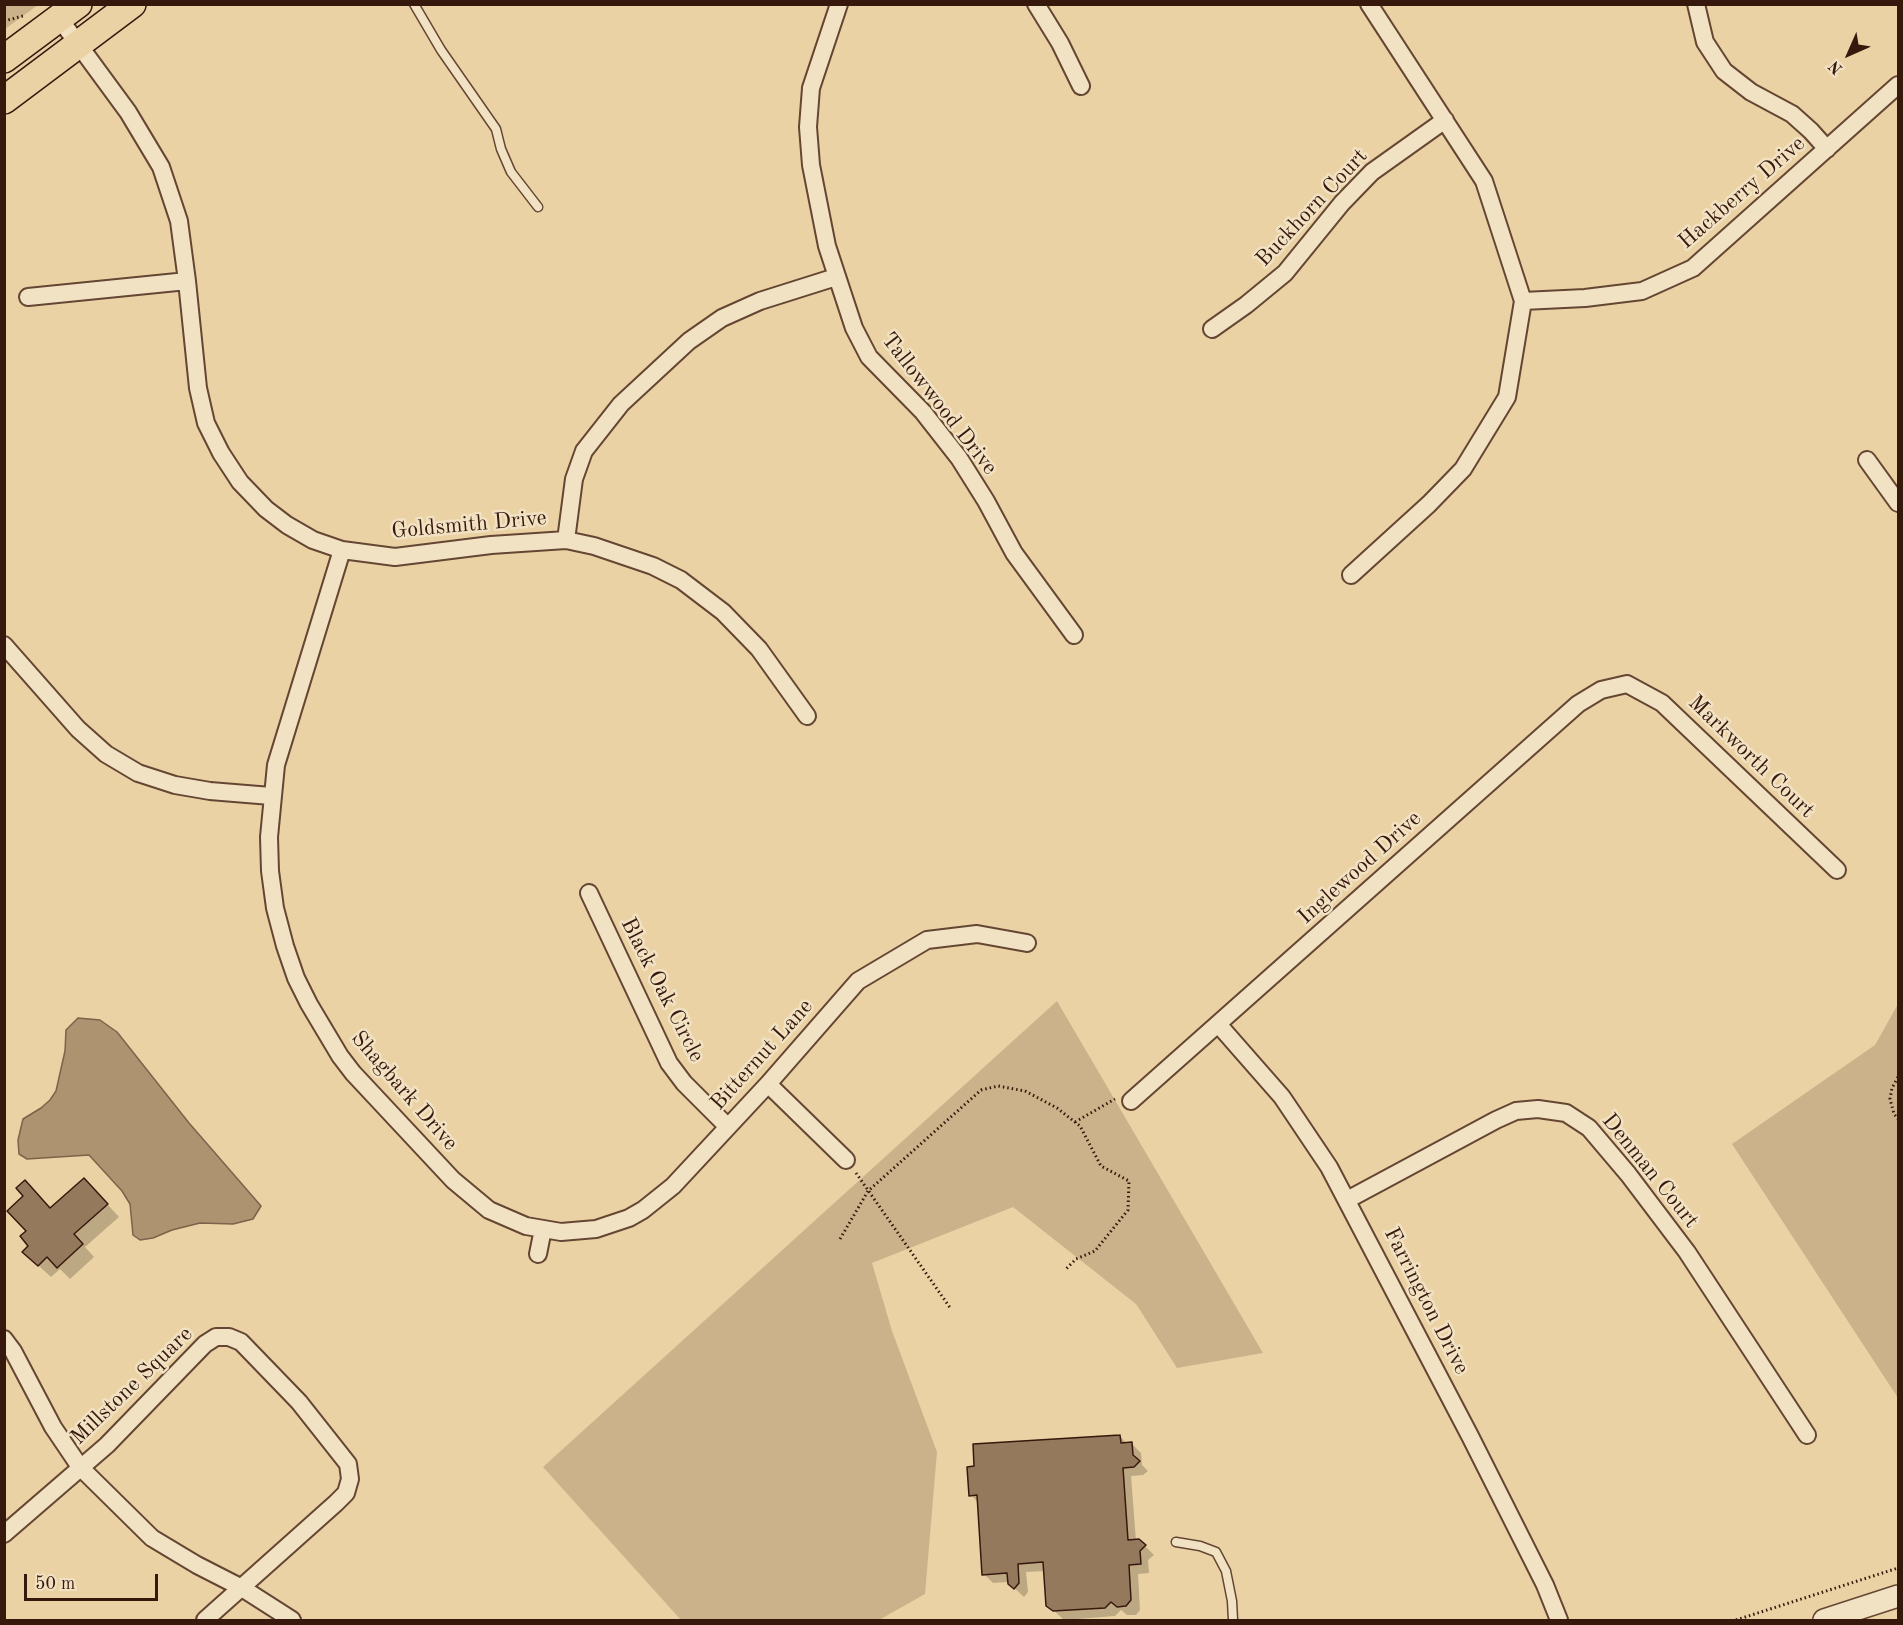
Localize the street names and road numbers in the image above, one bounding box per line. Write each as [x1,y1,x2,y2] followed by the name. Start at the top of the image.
[1673,131,1811,255] street label: Hackberry Drive
[1251,143,1373,273] street label: Buckhorn Court
[875,328,1003,480] street label: Tallowwood Drive
[390,505,548,545] street label: Goldsmith Drive
[1682,690,1820,824] street label: Markworth Court
[1293,806,1427,930] street label: Inglewood Drive
[614,913,710,1067] street label: Black Oak Circle
[705,994,819,1116] street label: Bitternut Lane
[345,1026,463,1156] street label: Shagbark Drive
[1596,1108,1704,1234] street label: Denman Court
[1378,1223,1474,1379] street label: Farrington Drive
[66,1321,198,1451] street label: Millstone Square

